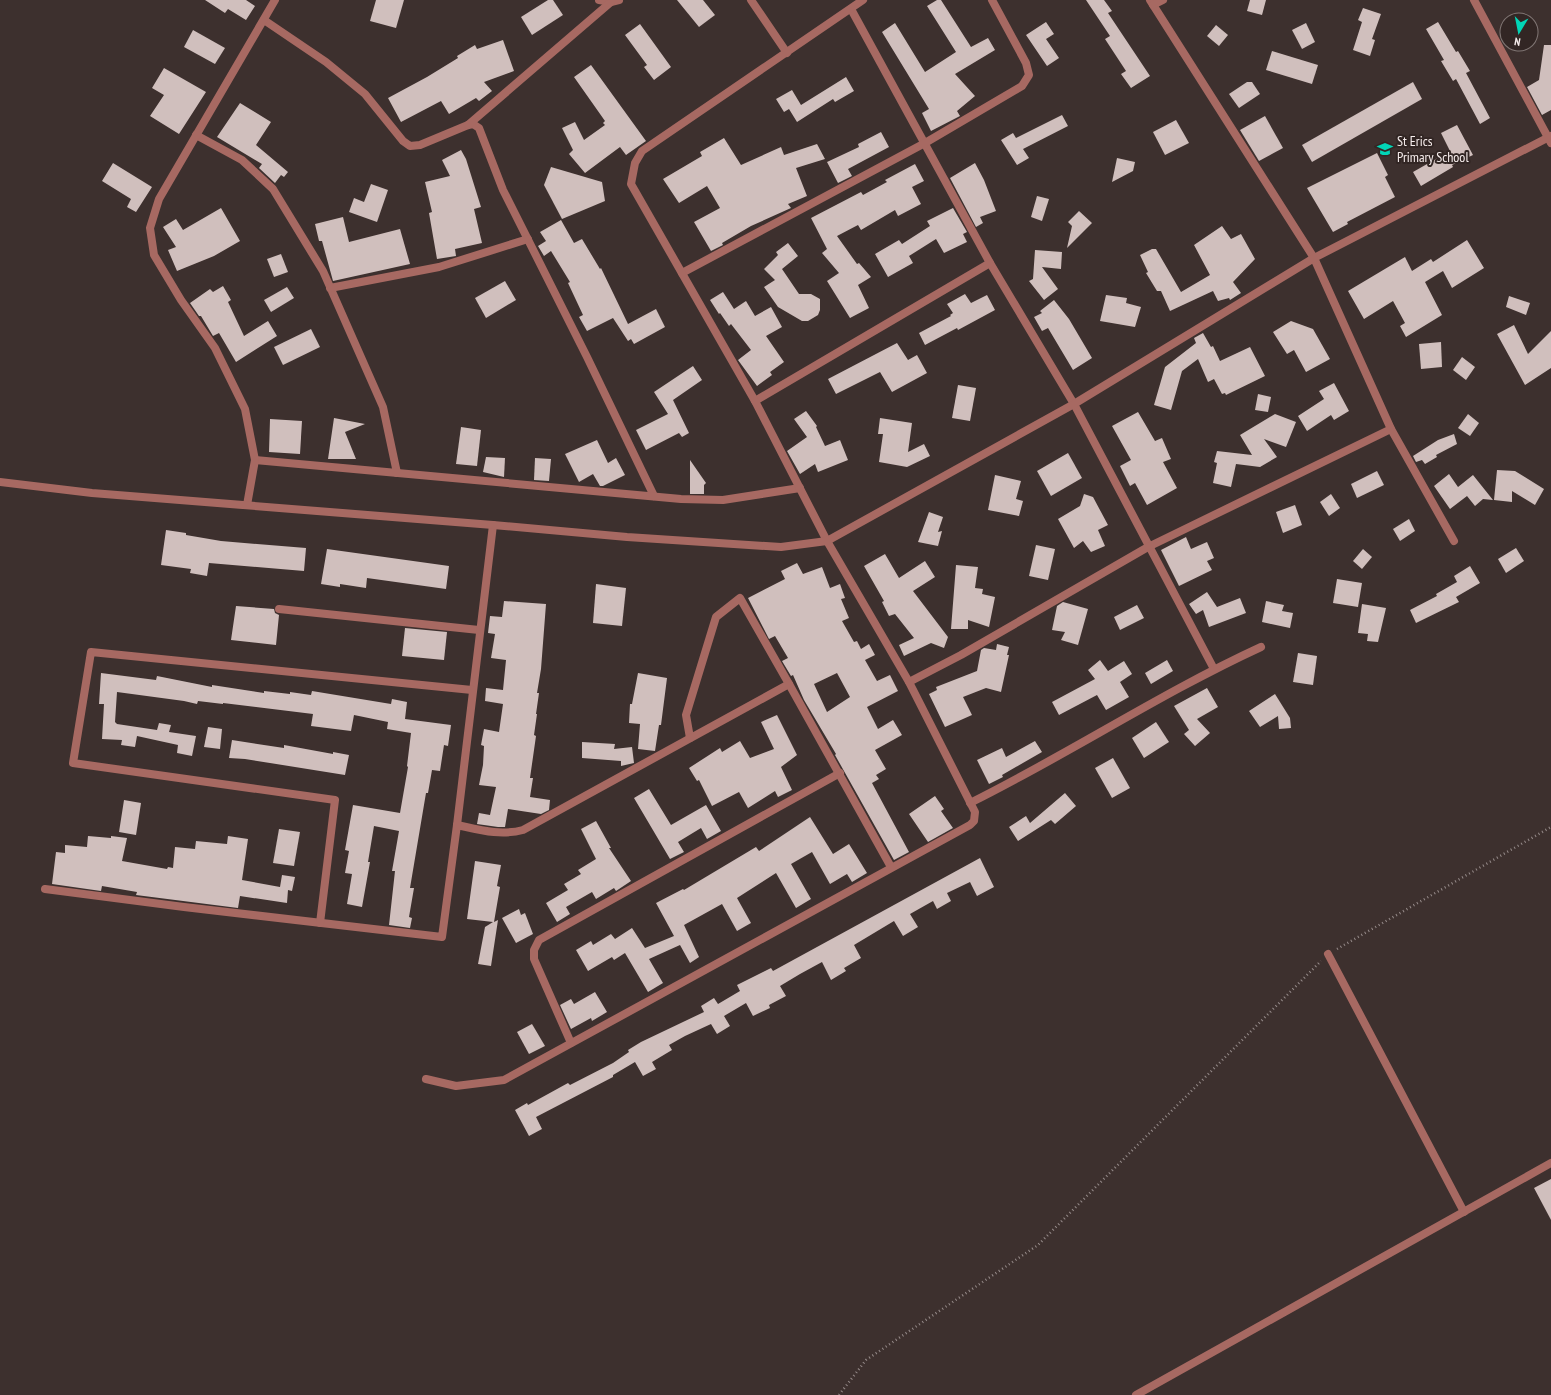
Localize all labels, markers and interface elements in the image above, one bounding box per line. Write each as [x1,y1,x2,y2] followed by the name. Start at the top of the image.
[1499,12,1539,52] north arrow
[1513,34,1521,49] text: N
[1397,132,1469,166] place label: St Erics Primary School
[1376,140,1394,158] school or university icon: St Erics Primary School

